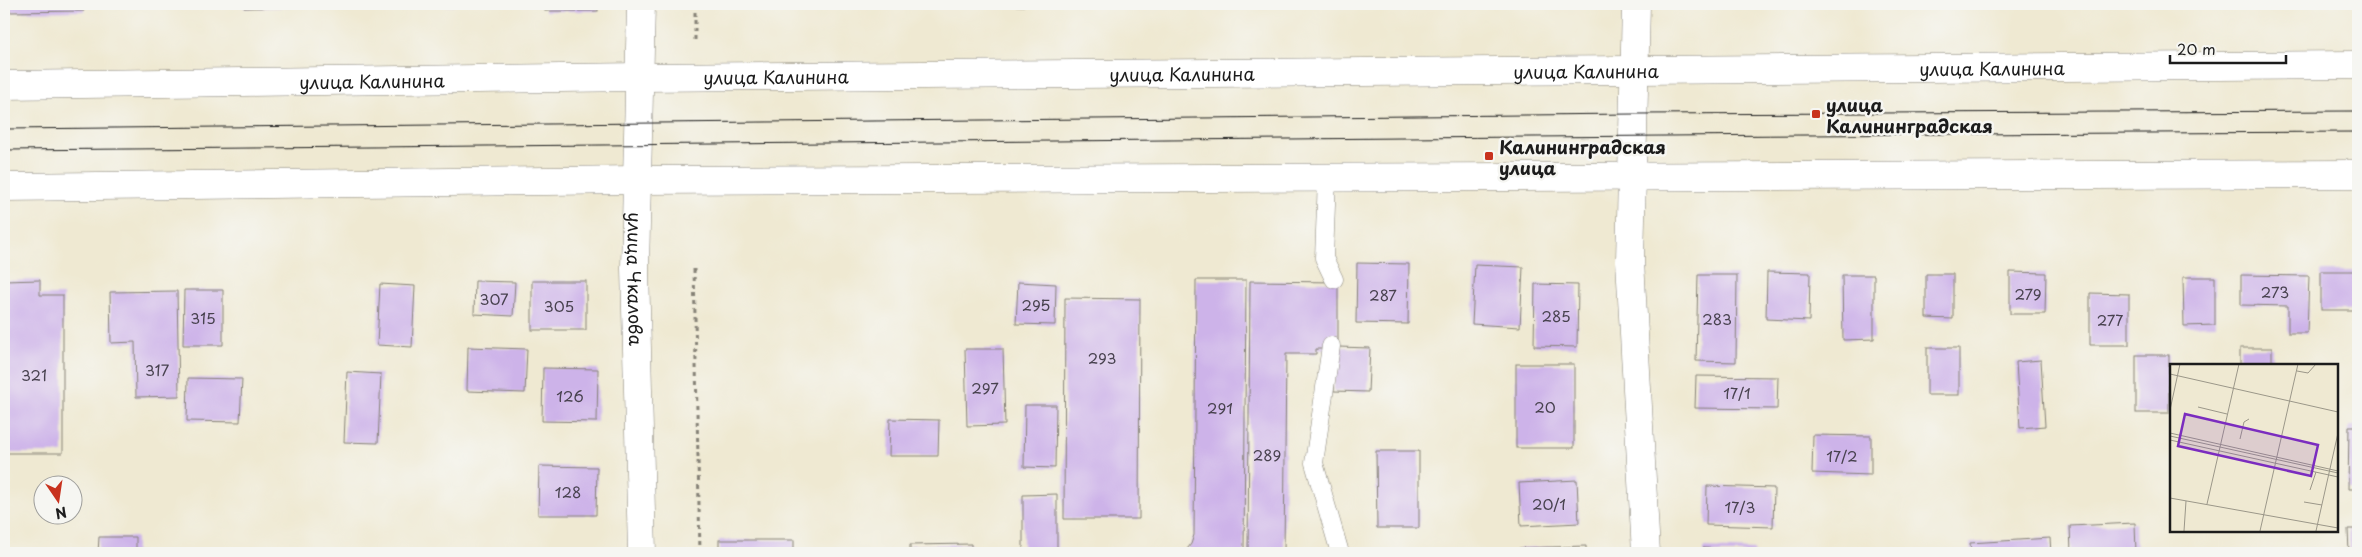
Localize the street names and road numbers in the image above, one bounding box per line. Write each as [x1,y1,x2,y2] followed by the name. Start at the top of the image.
[1919,54,2065,82] street label: улица Калинина
[1513,56,1659,84] street label: улица Калинина
[1109,59,1255,87] street label: улица Калинина
[703,62,849,90] street label: улица Калинина
[299,66,446,95] street label: улица Калинина
[621,212,650,347] street label: улица Чкалова

